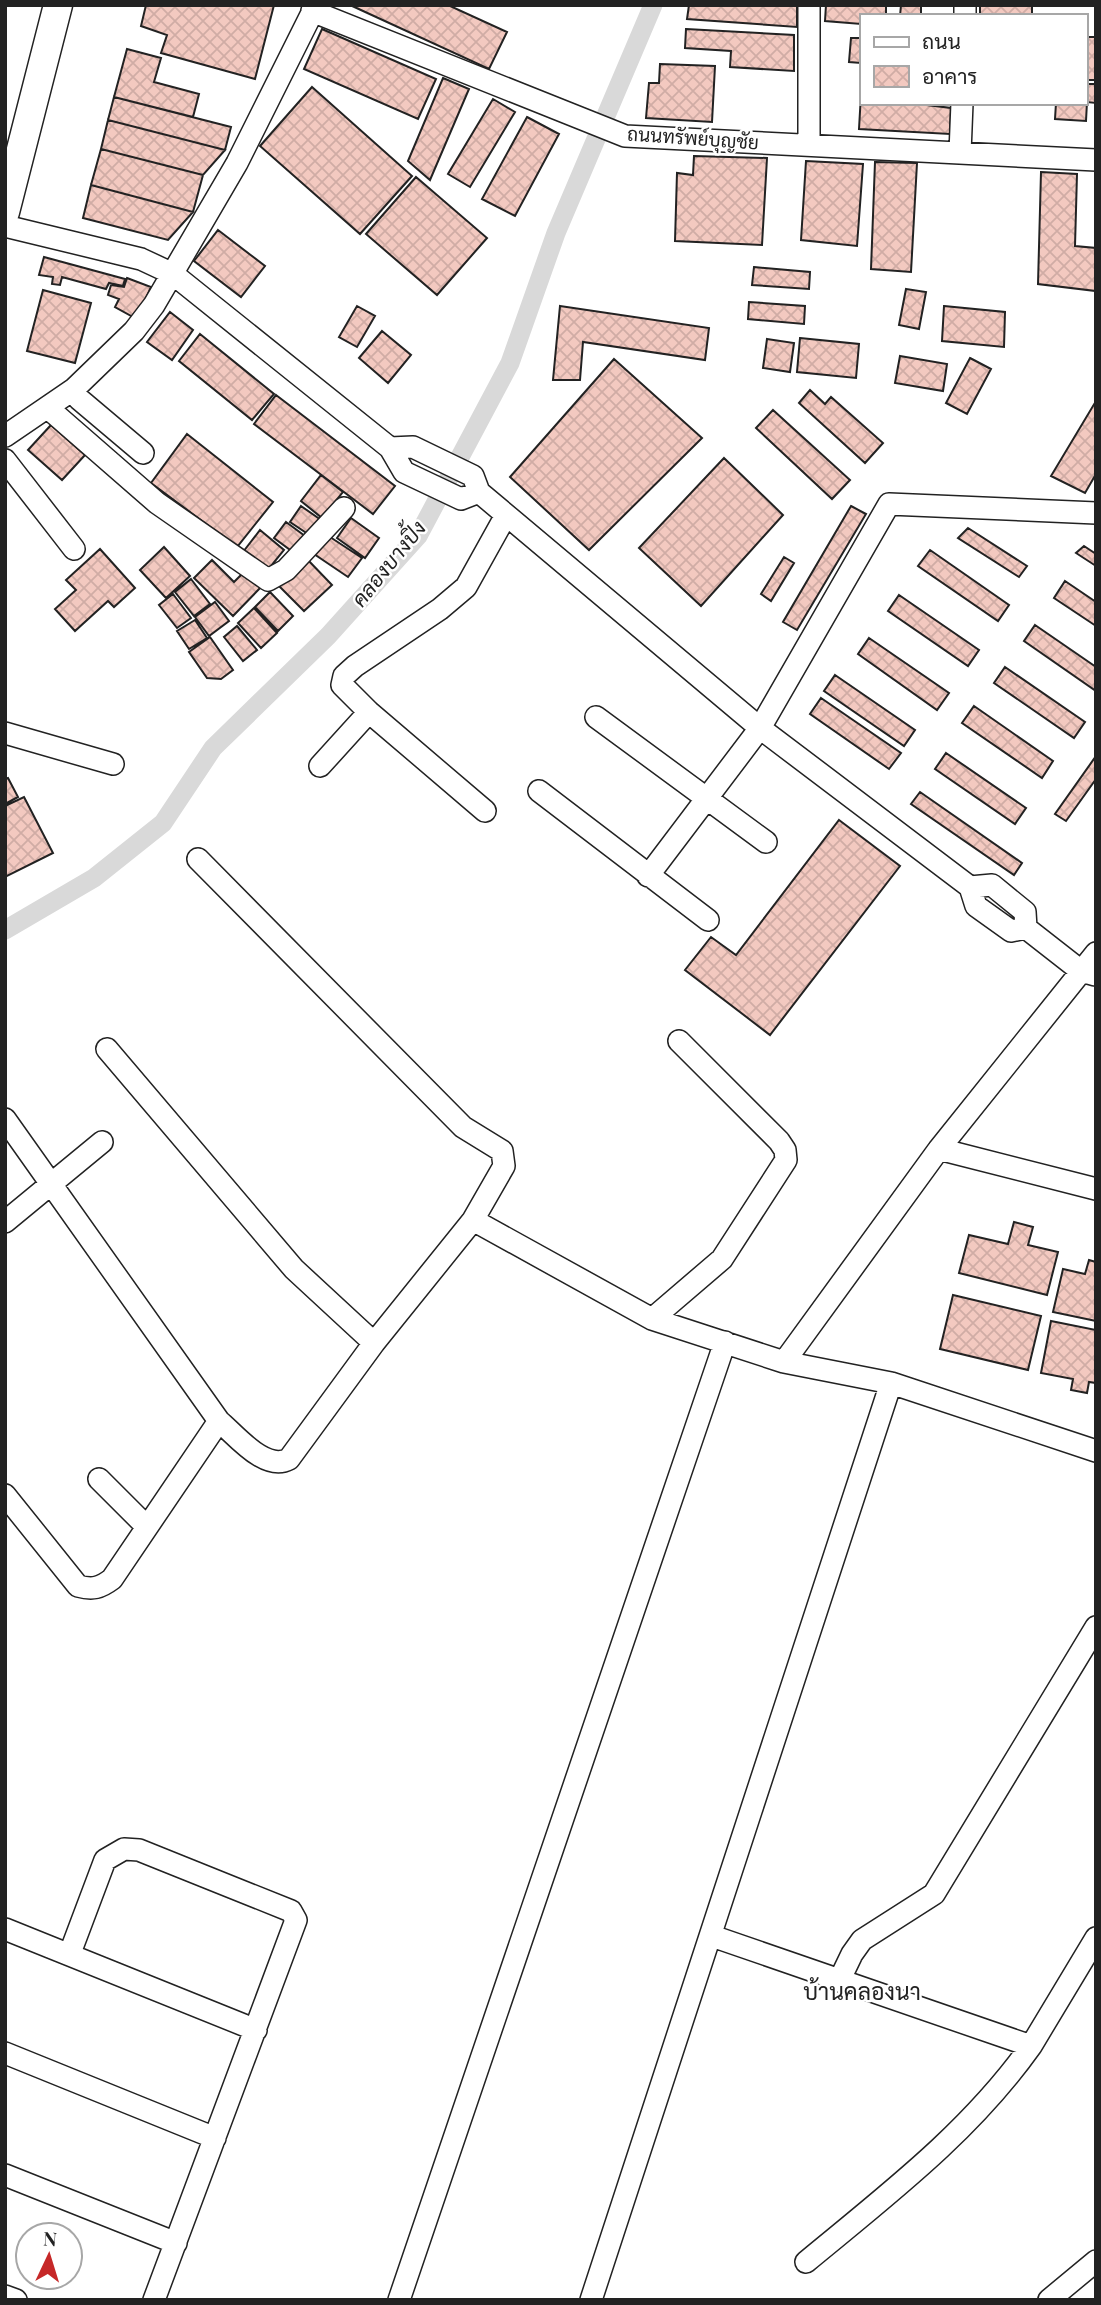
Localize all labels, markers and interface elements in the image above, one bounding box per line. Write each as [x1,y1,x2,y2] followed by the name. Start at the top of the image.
[860,14,1087,105] legend
[922,26,961,54] text: ถนน
[922,61,978,89] text: อาคาร
[626,119,760,156] street label: ถนนทรัพย์บุญชัย
[342,512,431,612] water label: คลองบางปิ้ง
[803,1975,921,2006] district label: บ้านคลองนา
[14,2221,84,2291] north arrow
[43,2225,58,2252] text: N

